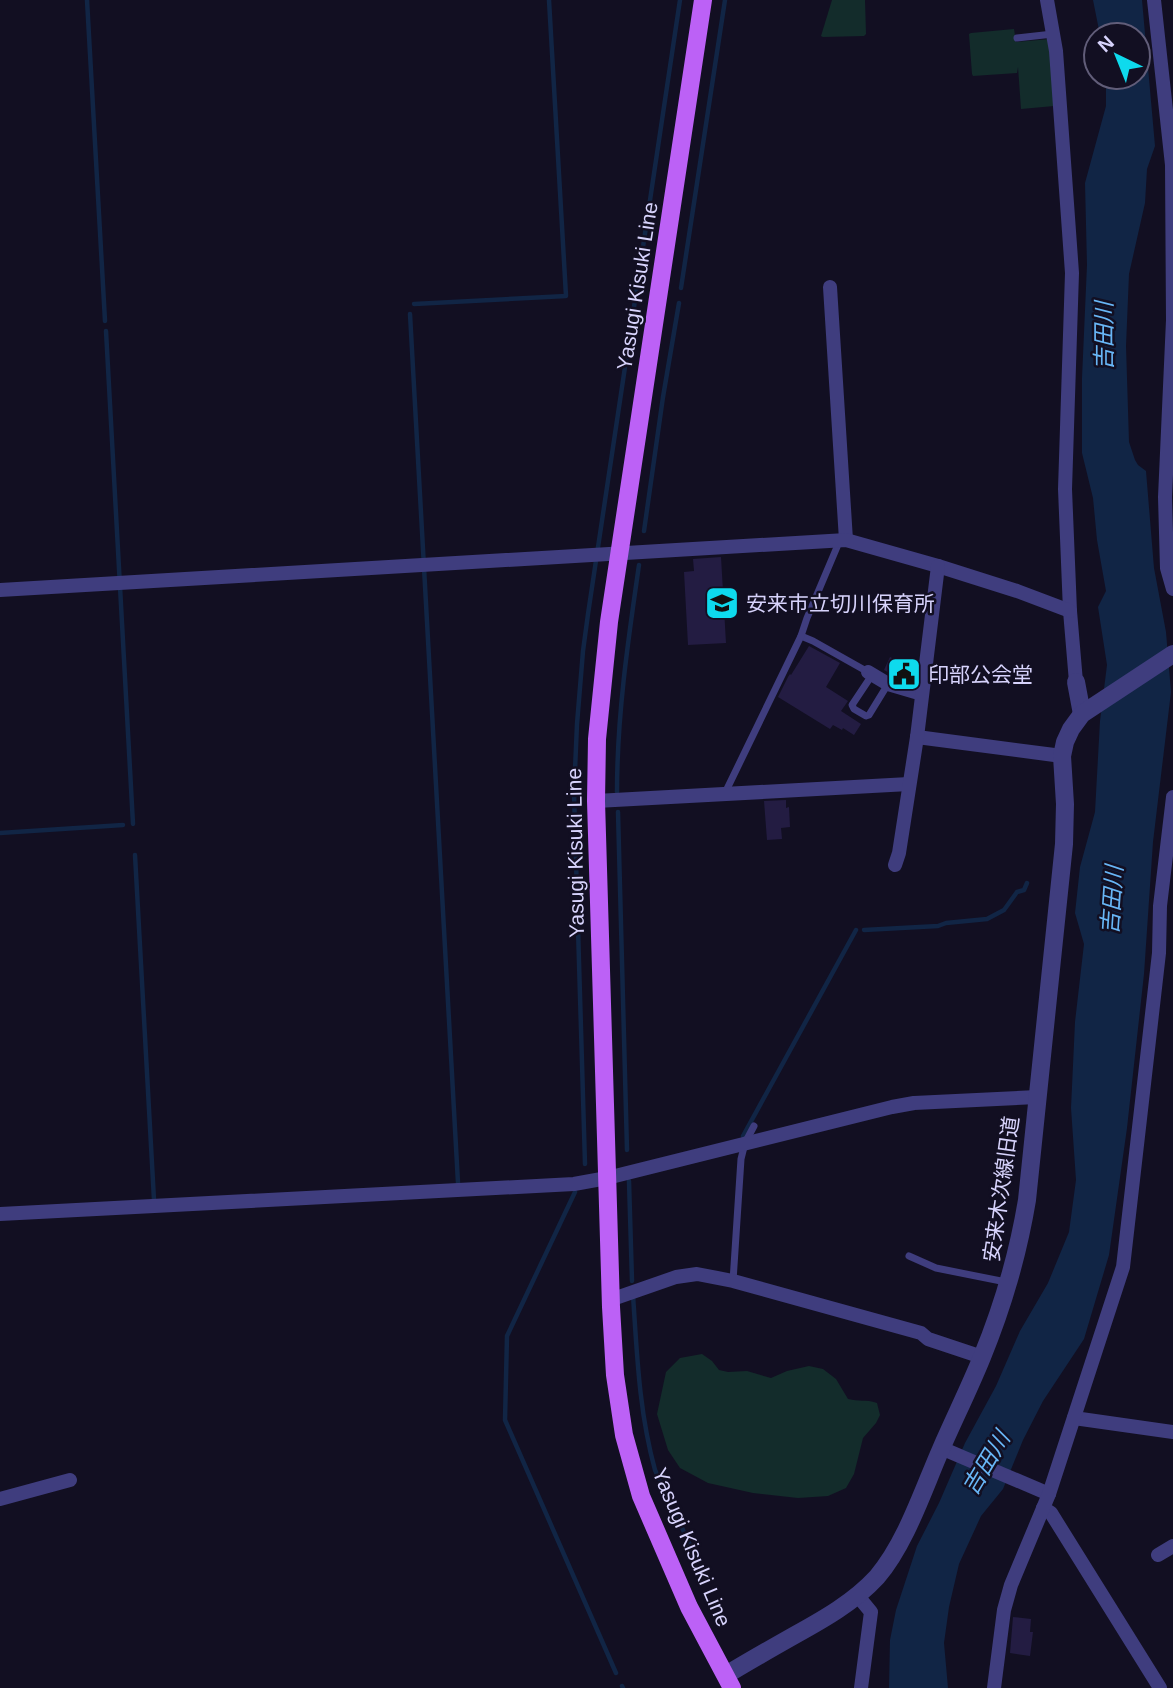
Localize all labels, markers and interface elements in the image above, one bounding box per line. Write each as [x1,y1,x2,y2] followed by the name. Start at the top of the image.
[1082,21,1152,91] north arrow
[1094,32,1118,56] text: N
[612,200,662,372] street label: Yasugi Kisuki Line
[1091,299,1117,371] water label: 吉田川
[703,584,741,622] school or university icon: 安来市立切川保育所
[746,592,935,615] place label: 安来市立切川保育所
[885,655,923,693] public building icon: 印部公会堂
[928,663,1033,686] place label: 印部公会堂
[562,768,588,938] street label: Yasugi Kisuki Line
[1097,862,1128,935] water label: 吉田川
[979,1115,1023,1263] street label: 安来木次線旧道
[957,1424,1016,1499] water label: 吉田川
[648,1464,736,1630] street label: Yasugi Kisuki Line

